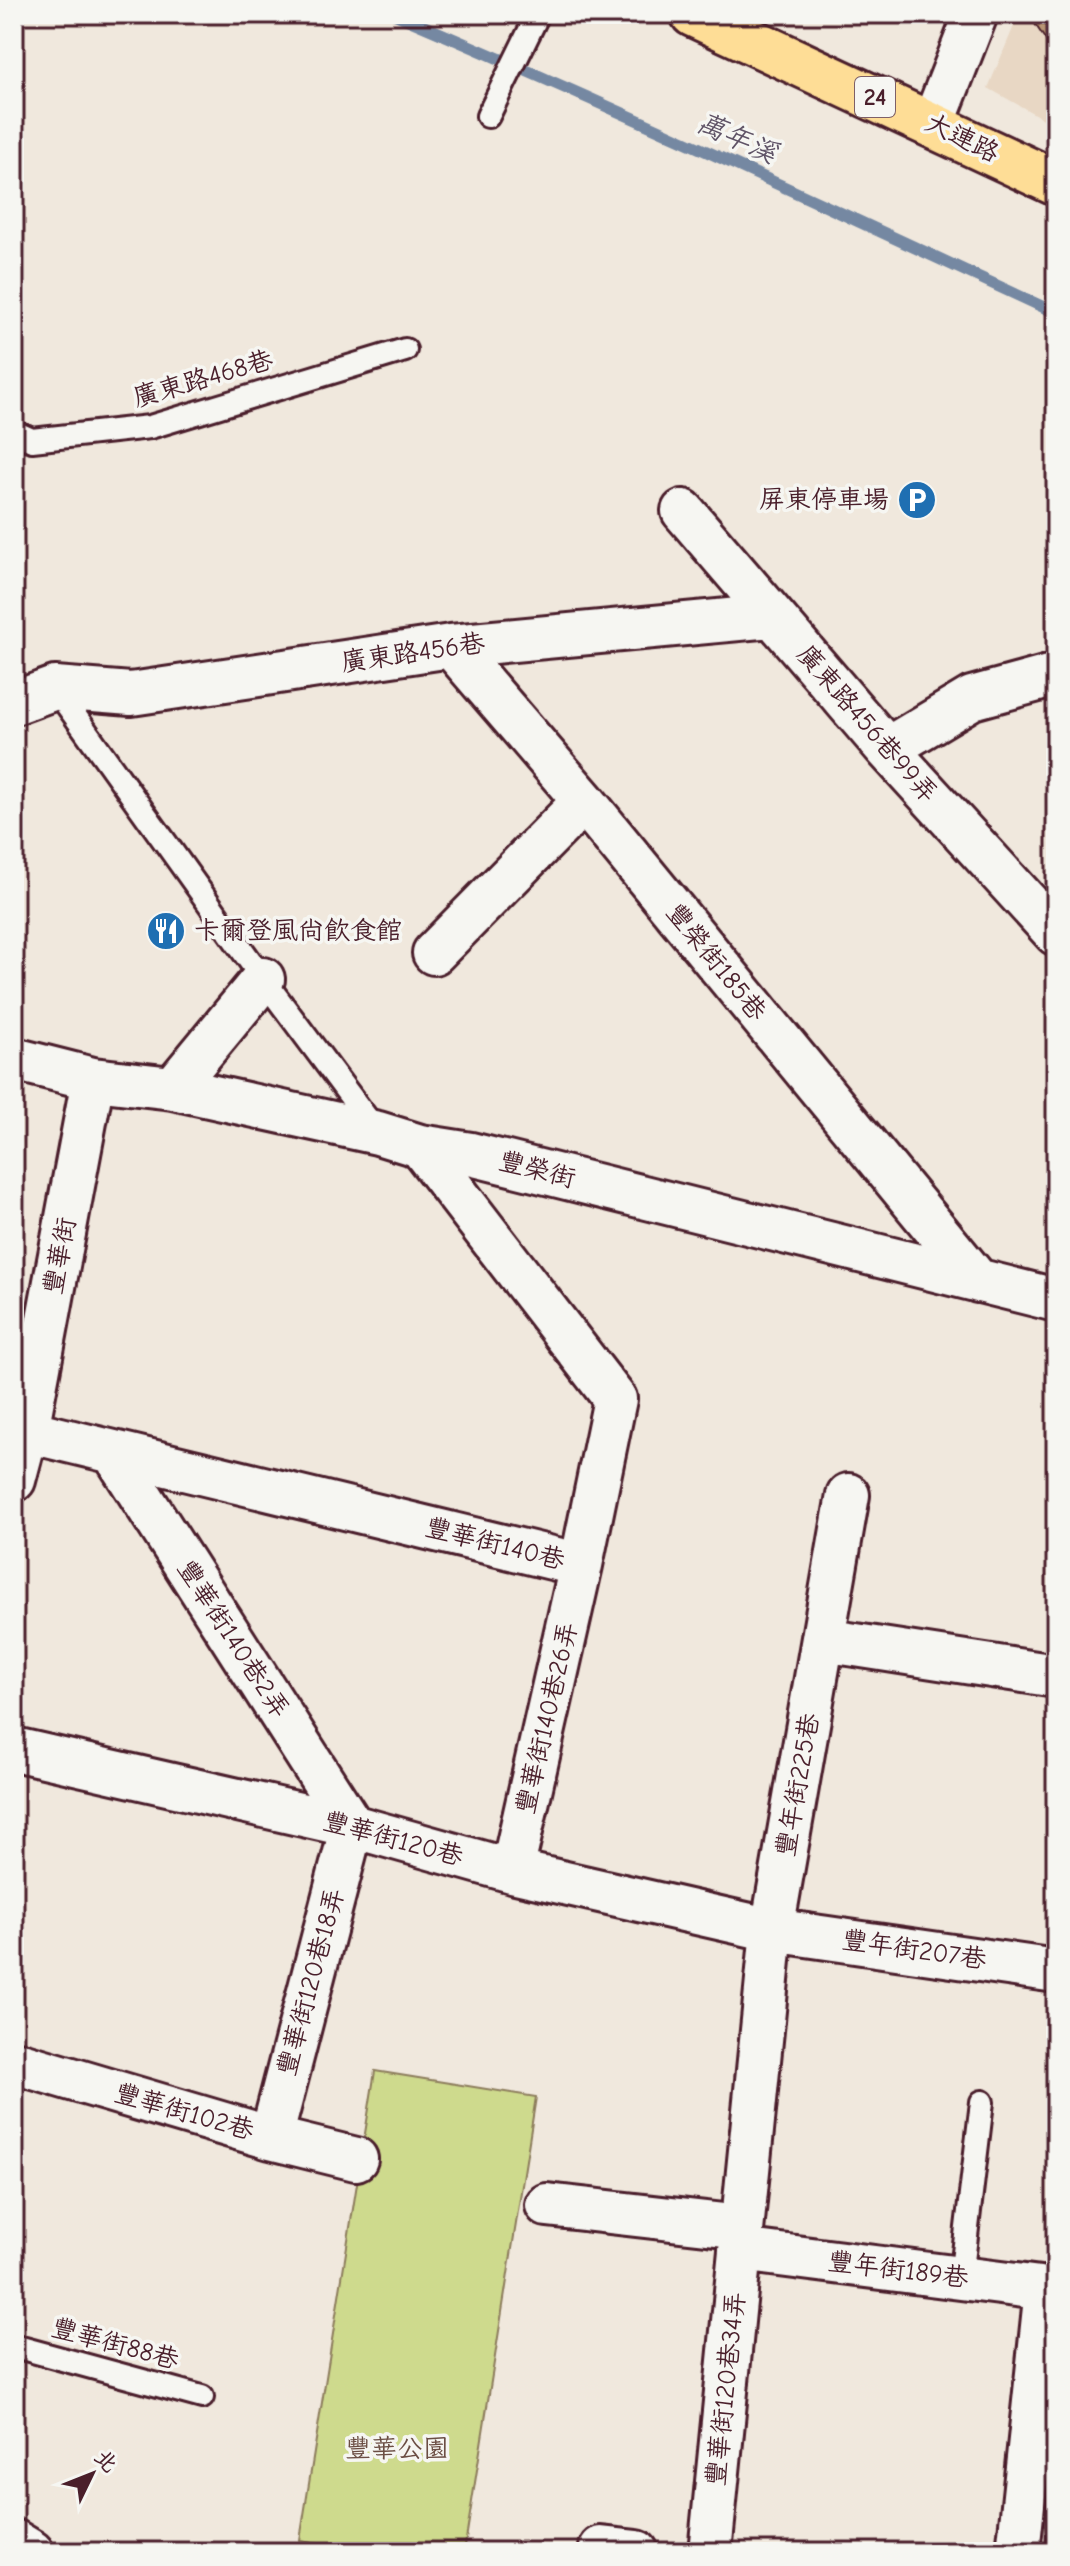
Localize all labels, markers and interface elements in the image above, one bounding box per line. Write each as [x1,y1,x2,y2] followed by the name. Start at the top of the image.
[855,77,895,117] road number: 24
[692,106,784,171] water label: 萬年溪
[920,107,1004,169] street label: 大連路
[130,345,276,413] street label: 廣東路468巷
[896,479,938,521] parking icon: 屏東停車場
[759,485,889,515] place label: 屏東停車場
[339,628,487,678] street label: 廣東路456巷
[791,639,943,809] street label: 廣東路456巷99弄
[660,897,772,1027] street label: 豐榮街185巷
[145,910,187,952] restaurant icon: 卡爾登風尚飲食館
[194,916,402,946] place label: 卡爾登風尚飲食館
[496,1146,578,1194] street label: 豐榮街
[38,1215,82,1297] street label: 豐華街
[422,1512,568,1576] street label: 豐華街140巷
[171,1554,295,1724] street label: 豐華街140巷2弄
[510,1619,584,1817] street label: 豐華街140巷26弄
[771,1711,825,1859] street label: 豐年街225巷
[320,1806,466,1872] street label: 豐華街120巷
[271,1885,351,2079] street label: 豐華街120巷18弄
[840,1925,988,1975] street label: 豐年街207巷
[111,2078,257,2146] street label: 豐華街102巷
[826,2246,970,2294] street label: 豐年街189巷
[701,2290,751,2488] street label: 豐華街120巷34弄
[48,2313,182,2375] street label: 豐華街88巷
[52,2434,132,2514] north arrow
[345,2434,449,2464] park label: 豐華公園
[89,2444,123,2478] text: 北

